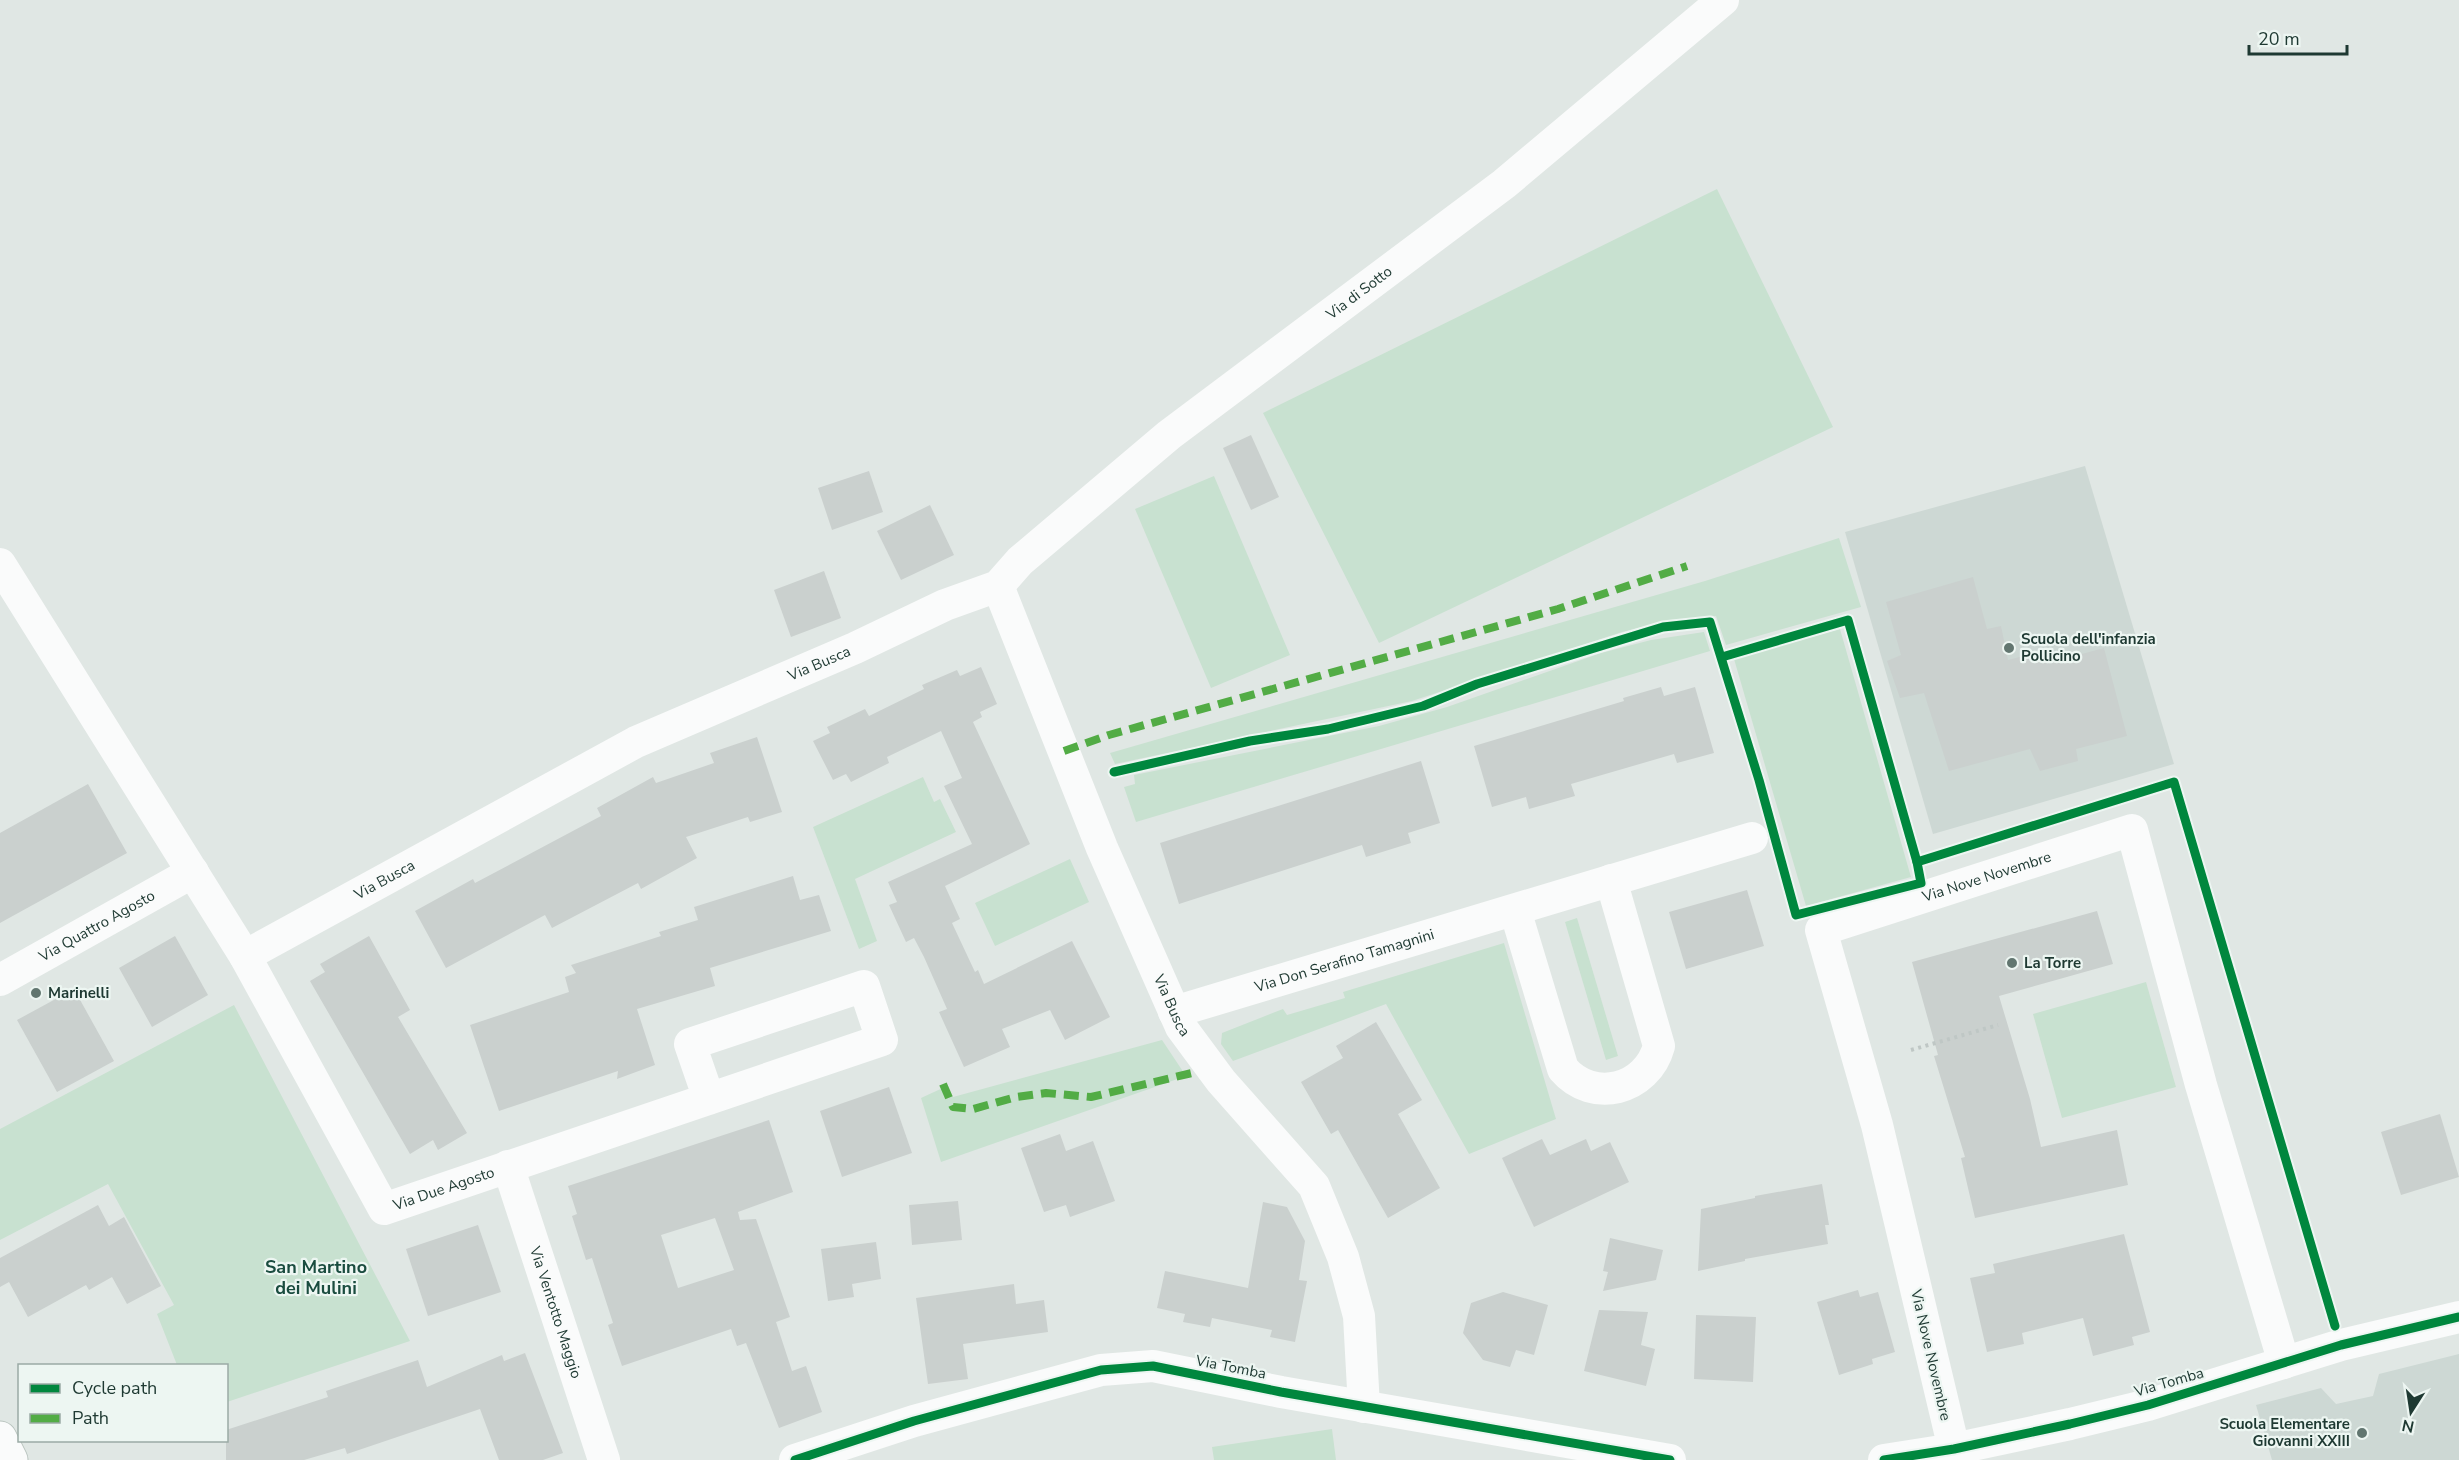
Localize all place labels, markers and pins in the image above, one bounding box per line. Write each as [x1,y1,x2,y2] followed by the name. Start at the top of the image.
[2021,629,2156,666] place label: Scuola dell'infanzia Pollicino
[2002,641,2016,655] marker: Scuola dell'infanzia Pollicino
[2024,953,2081,973] place label: La Torre
[2005,956,2019,970] marker: La Torre
[48,983,109,1003] place label: Marinelli
[29,986,43,1000] marker: Marinelli
[2219,1414,2350,1451] place label: Scuola Elementare Giovanni XXIII
[2355,1426,2369,1440] marker: Scuola Elementare Giovanni XXIII

